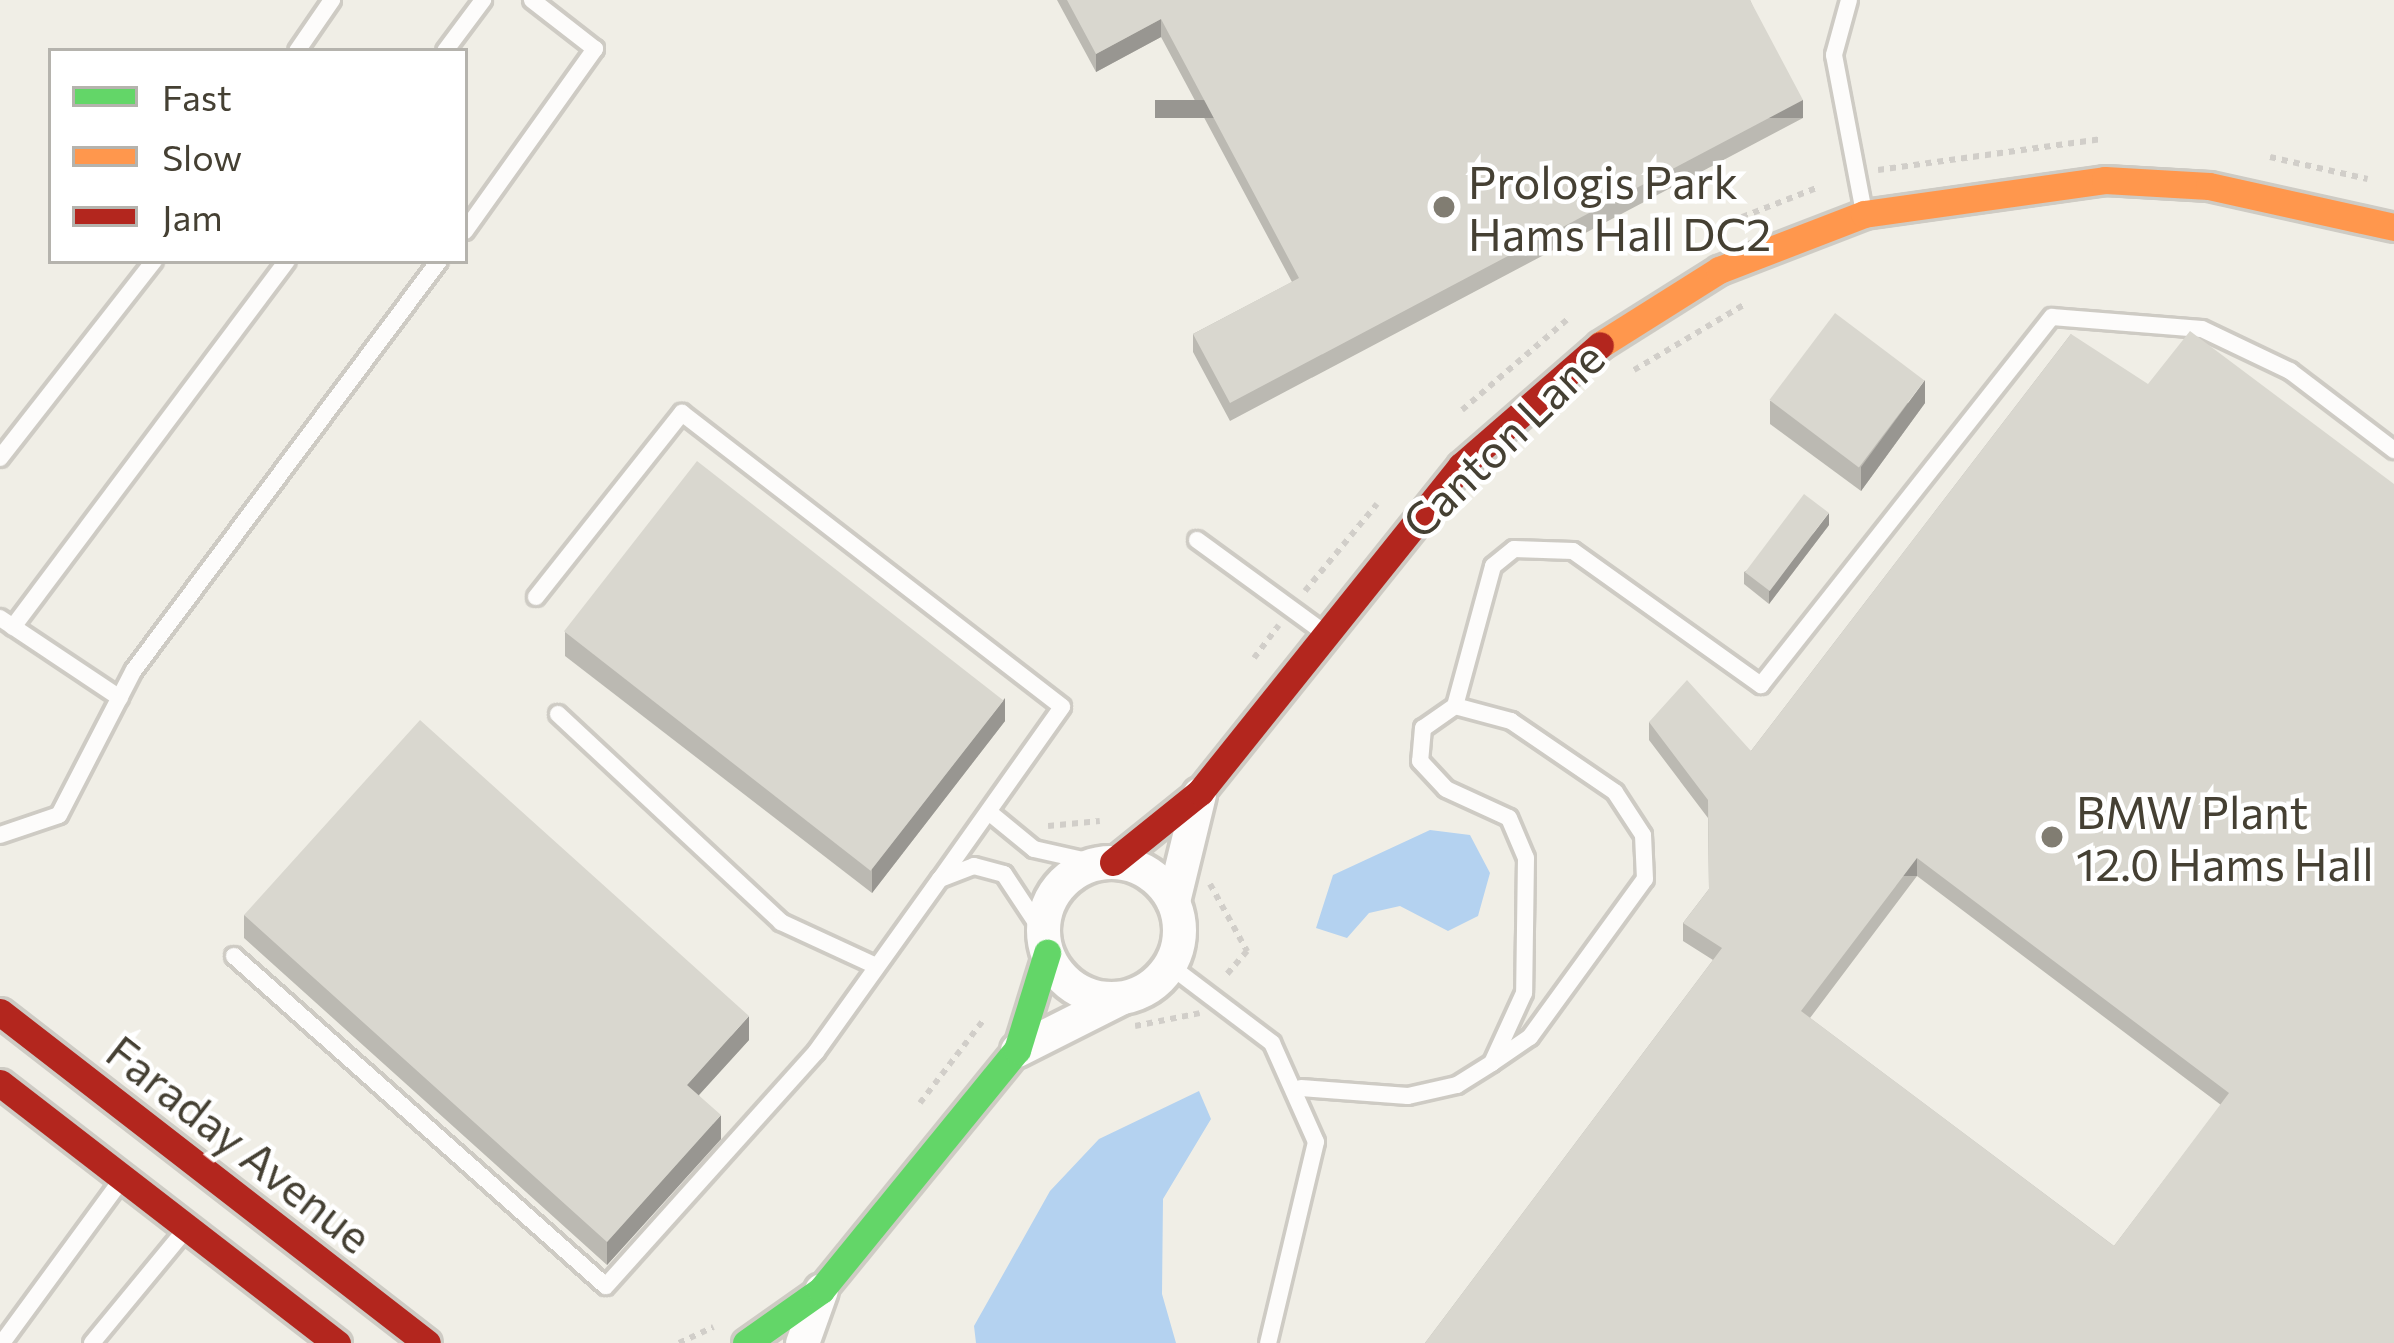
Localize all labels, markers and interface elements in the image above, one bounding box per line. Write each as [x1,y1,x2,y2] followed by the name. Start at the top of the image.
[48,48,468,264] legend
[162,74,232,118] text: Fast
[162,134,242,178] text: Slow
[1468,154,1771,260] place label: Prologis Park Hams Hall DC2
[162,194,223,238] text: Jam
[1431,194,1457,220] marker: Prologis Park Hams Hall DC2
[1390,330,1614,548] street label: Canton Lane
[2076,784,2374,890] place label: BMW Plant 12.0 Hams Hall
[2039,824,2065,850] marker: BMW Plant 12.0 Hams Hall
[97,1023,383,1263] street label: Faraday Avenue

